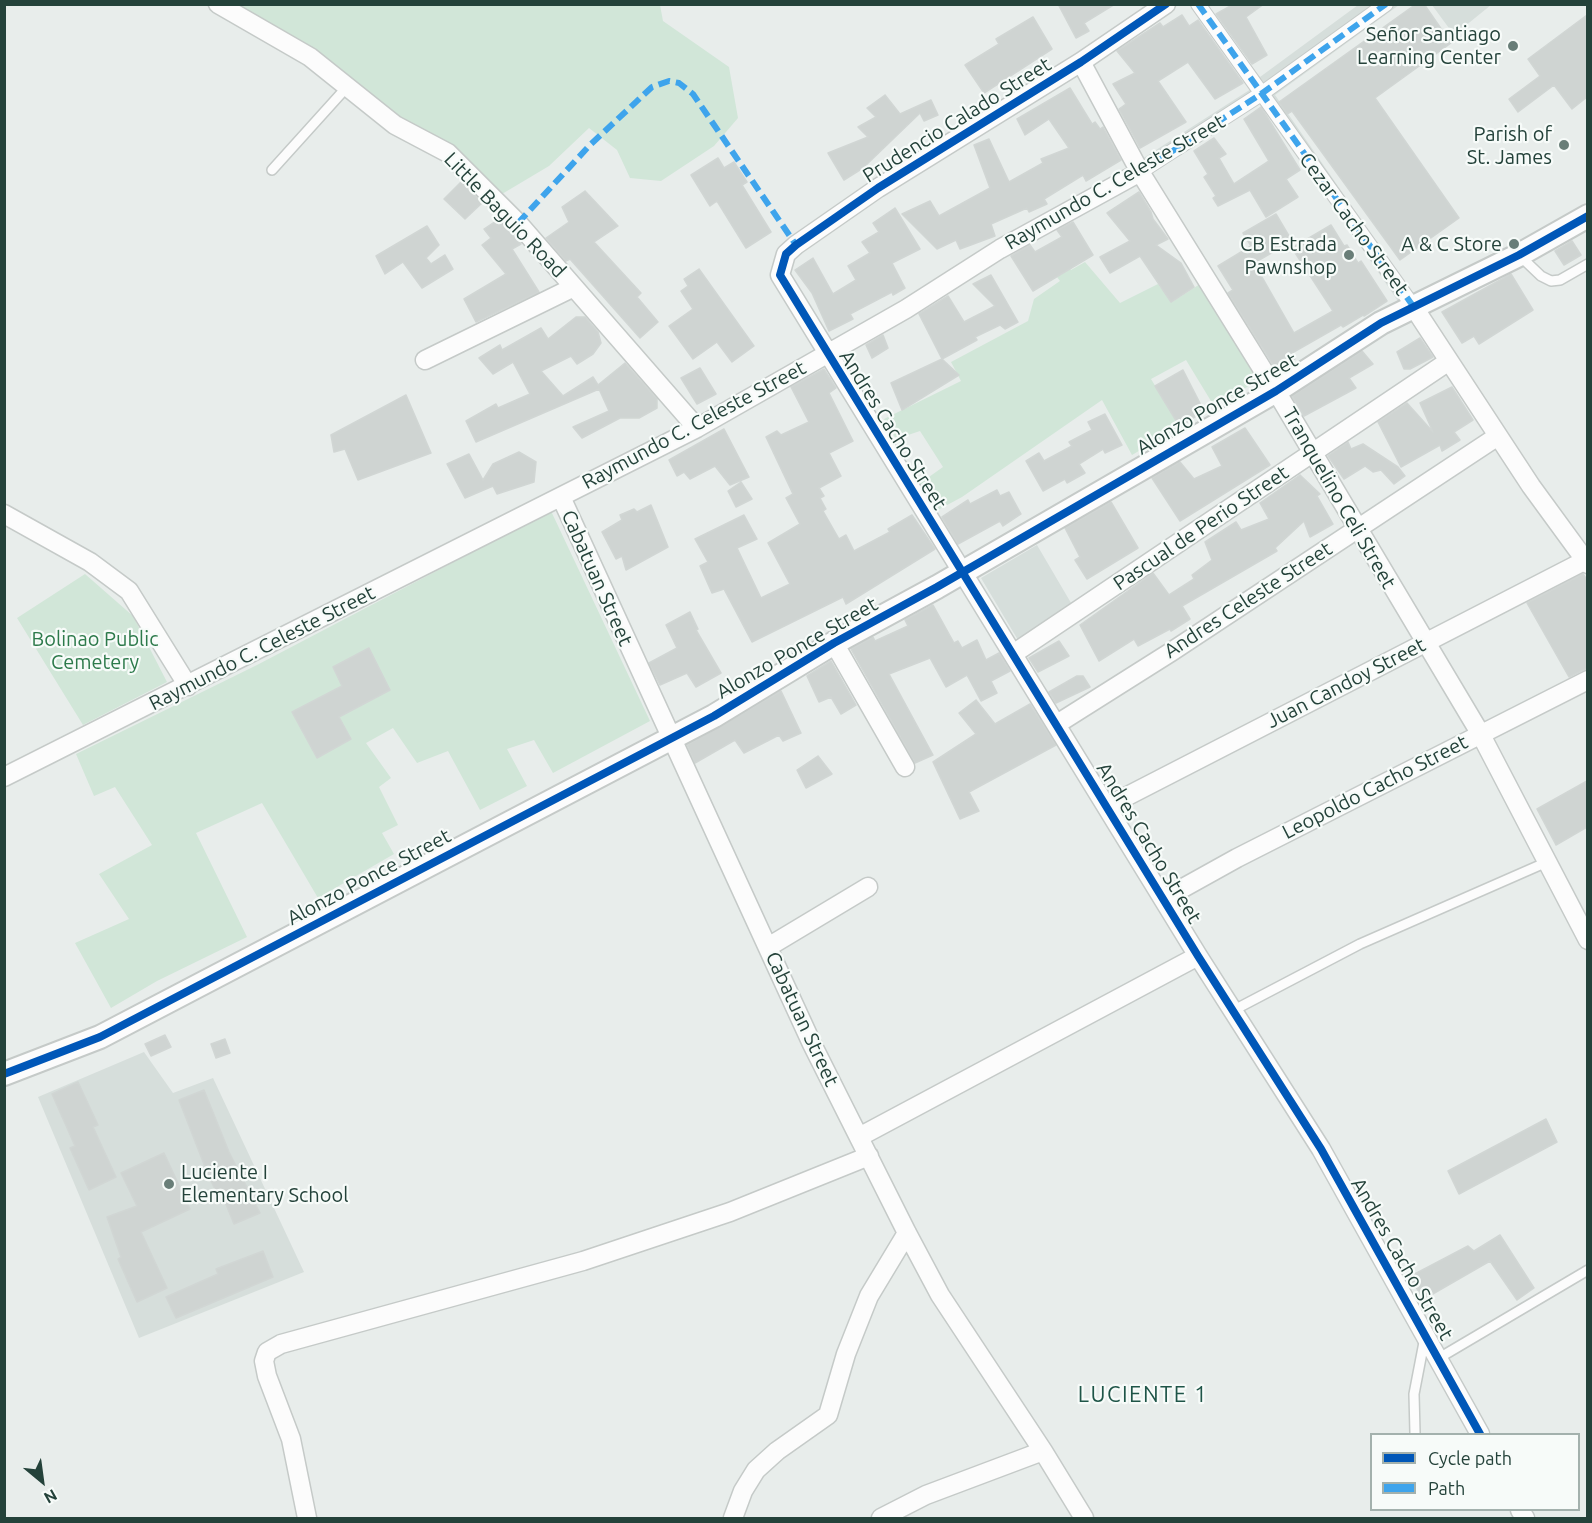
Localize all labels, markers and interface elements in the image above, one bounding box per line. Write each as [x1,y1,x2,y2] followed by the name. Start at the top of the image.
[1357,22,1501,69] place label: Señor Santiago Learning Center
[1506,39,1520,53] marker: Señor Santiago Learning Center
[858,52,1056,188] street label: Prudencio Calado Street
[1001,109,1229,255] street label: Raymundo C. Celeste Street
[1467,122,1552,169] place label: Parish of St. James
[1557,138,1571,152] marker: Parish of St. James
[439,147,571,283] street label: Little Baguio Road
[1294,148,1414,300] street label: Cezar Cacho Street
[1240,232,1337,279] place label: CB Estrada Pawnshop
[1401,232,1502,256] place label: A & C Store
[1507,237,1521,251] marker: A & C Store
[1342,248,1356,262] marker: CB Estrada Pawnshop
[834,346,952,514] street label: Andres Cacho Street
[1132,348,1302,460] street label: Alonzo Ponce Street
[578,356,810,494] street label: Raymundo C. Celeste Street
[1277,403,1401,593] street label: Tranquelino Celi Street
[1109,460,1293,596] street label: Pascual de Perio Street
[556,506,638,650] street label: Cabatuan Street
[1159,537,1337,663] street label: Andres Celeste Street
[145,581,379,715] street label: Raymundo C. Celeste Street
[712,592,882,704] street label: Alonzo Ponce Street
[32,627,158,674] park label: Bolinao Public Cemetery
[1263,633,1429,733] street label: Juan Candoy Street
[1278,730,1472,844] street label: Leopoldo Cacho Street
[1091,758,1207,928] street label: Andres Cacho Street
[283,824,455,930] street label: Alonzo Ponce Street
[760,948,844,1090] street label: Cabatuan Street
[181,1160,348,1207] place label: Luciente I Elementary School
[1346,1174,1458,1344] street label: Andres Cacho Street
[162,1177,176,1191] marker: Luciente I Elementary School
[1078,1382,1208,1408] district label: LUCIENTE 1
[1370,1433,1580,1511] legend
[1428,1448,1512,1468] text: Cycle path
[12,1451,72,1511] north arrow
[1428,1478,1465,1498] text: Path
[41,1486,60,1508] text: N

